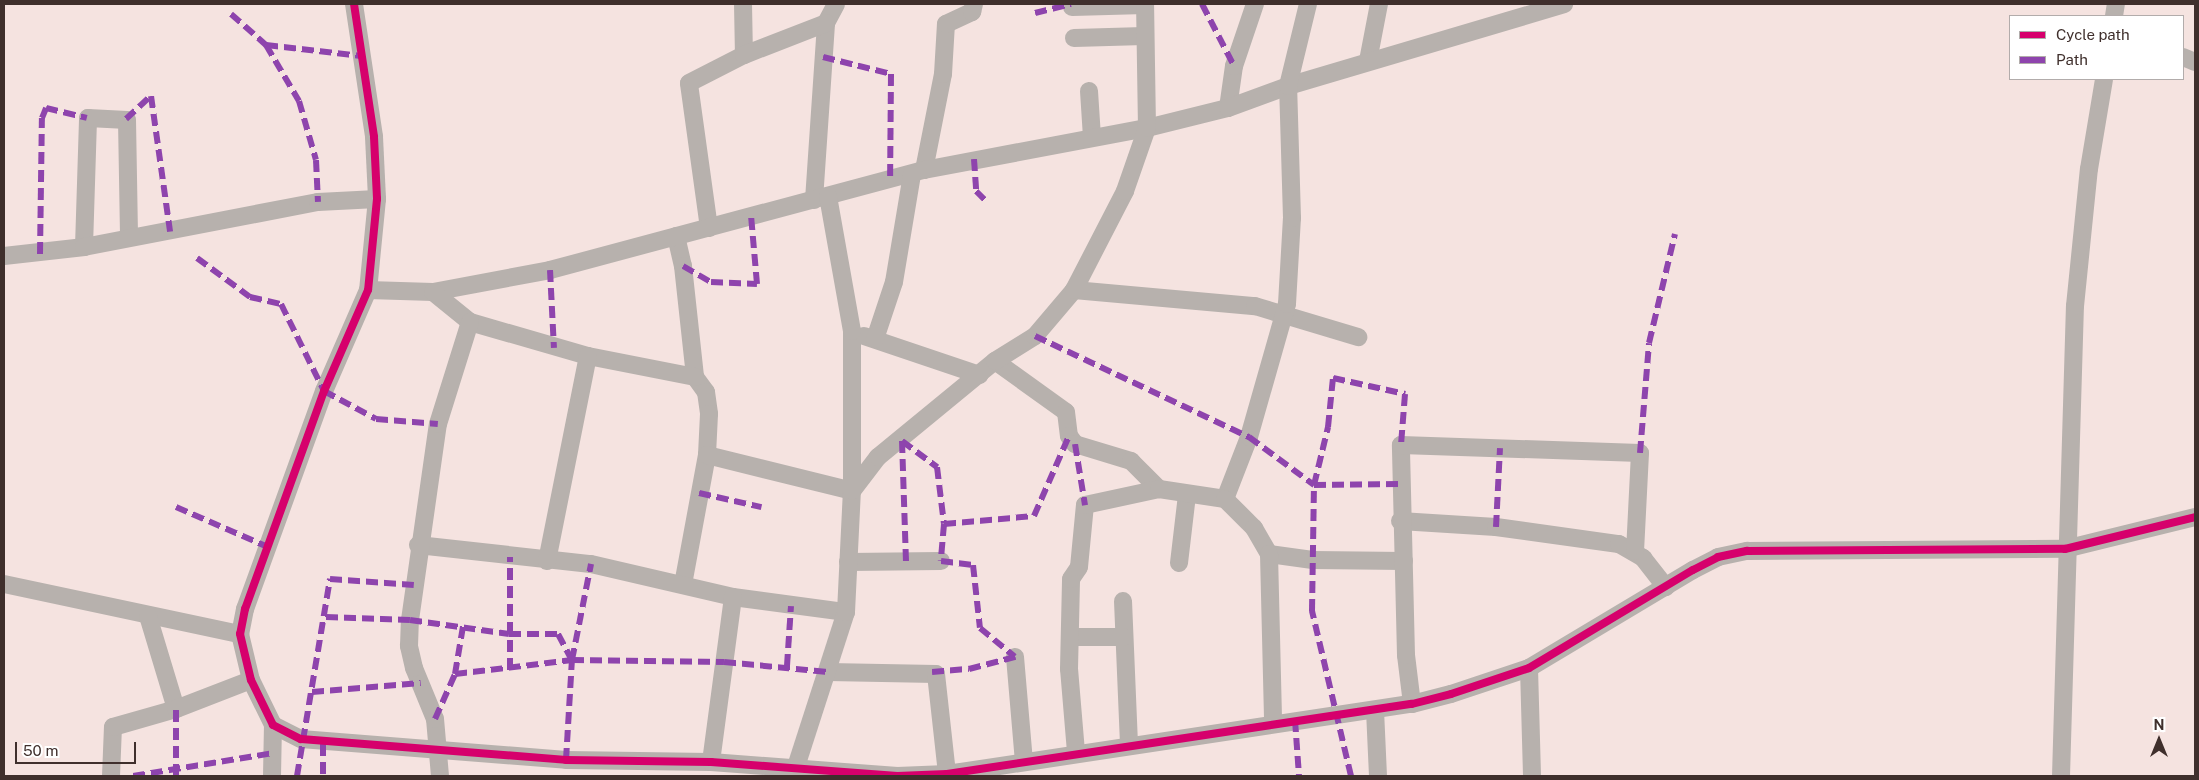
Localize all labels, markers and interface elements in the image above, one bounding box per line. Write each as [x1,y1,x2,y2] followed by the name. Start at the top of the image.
[2009,15,2184,80] legend
[2056,26,2130,43] text: Cycle path
[2056,51,2088,68] text: Path
[2134,715,2184,765] north arrow
[2154,717,2164,733] text: N
[18,732,139,764] scale bar
[23,742,58,759] text: 50 m

